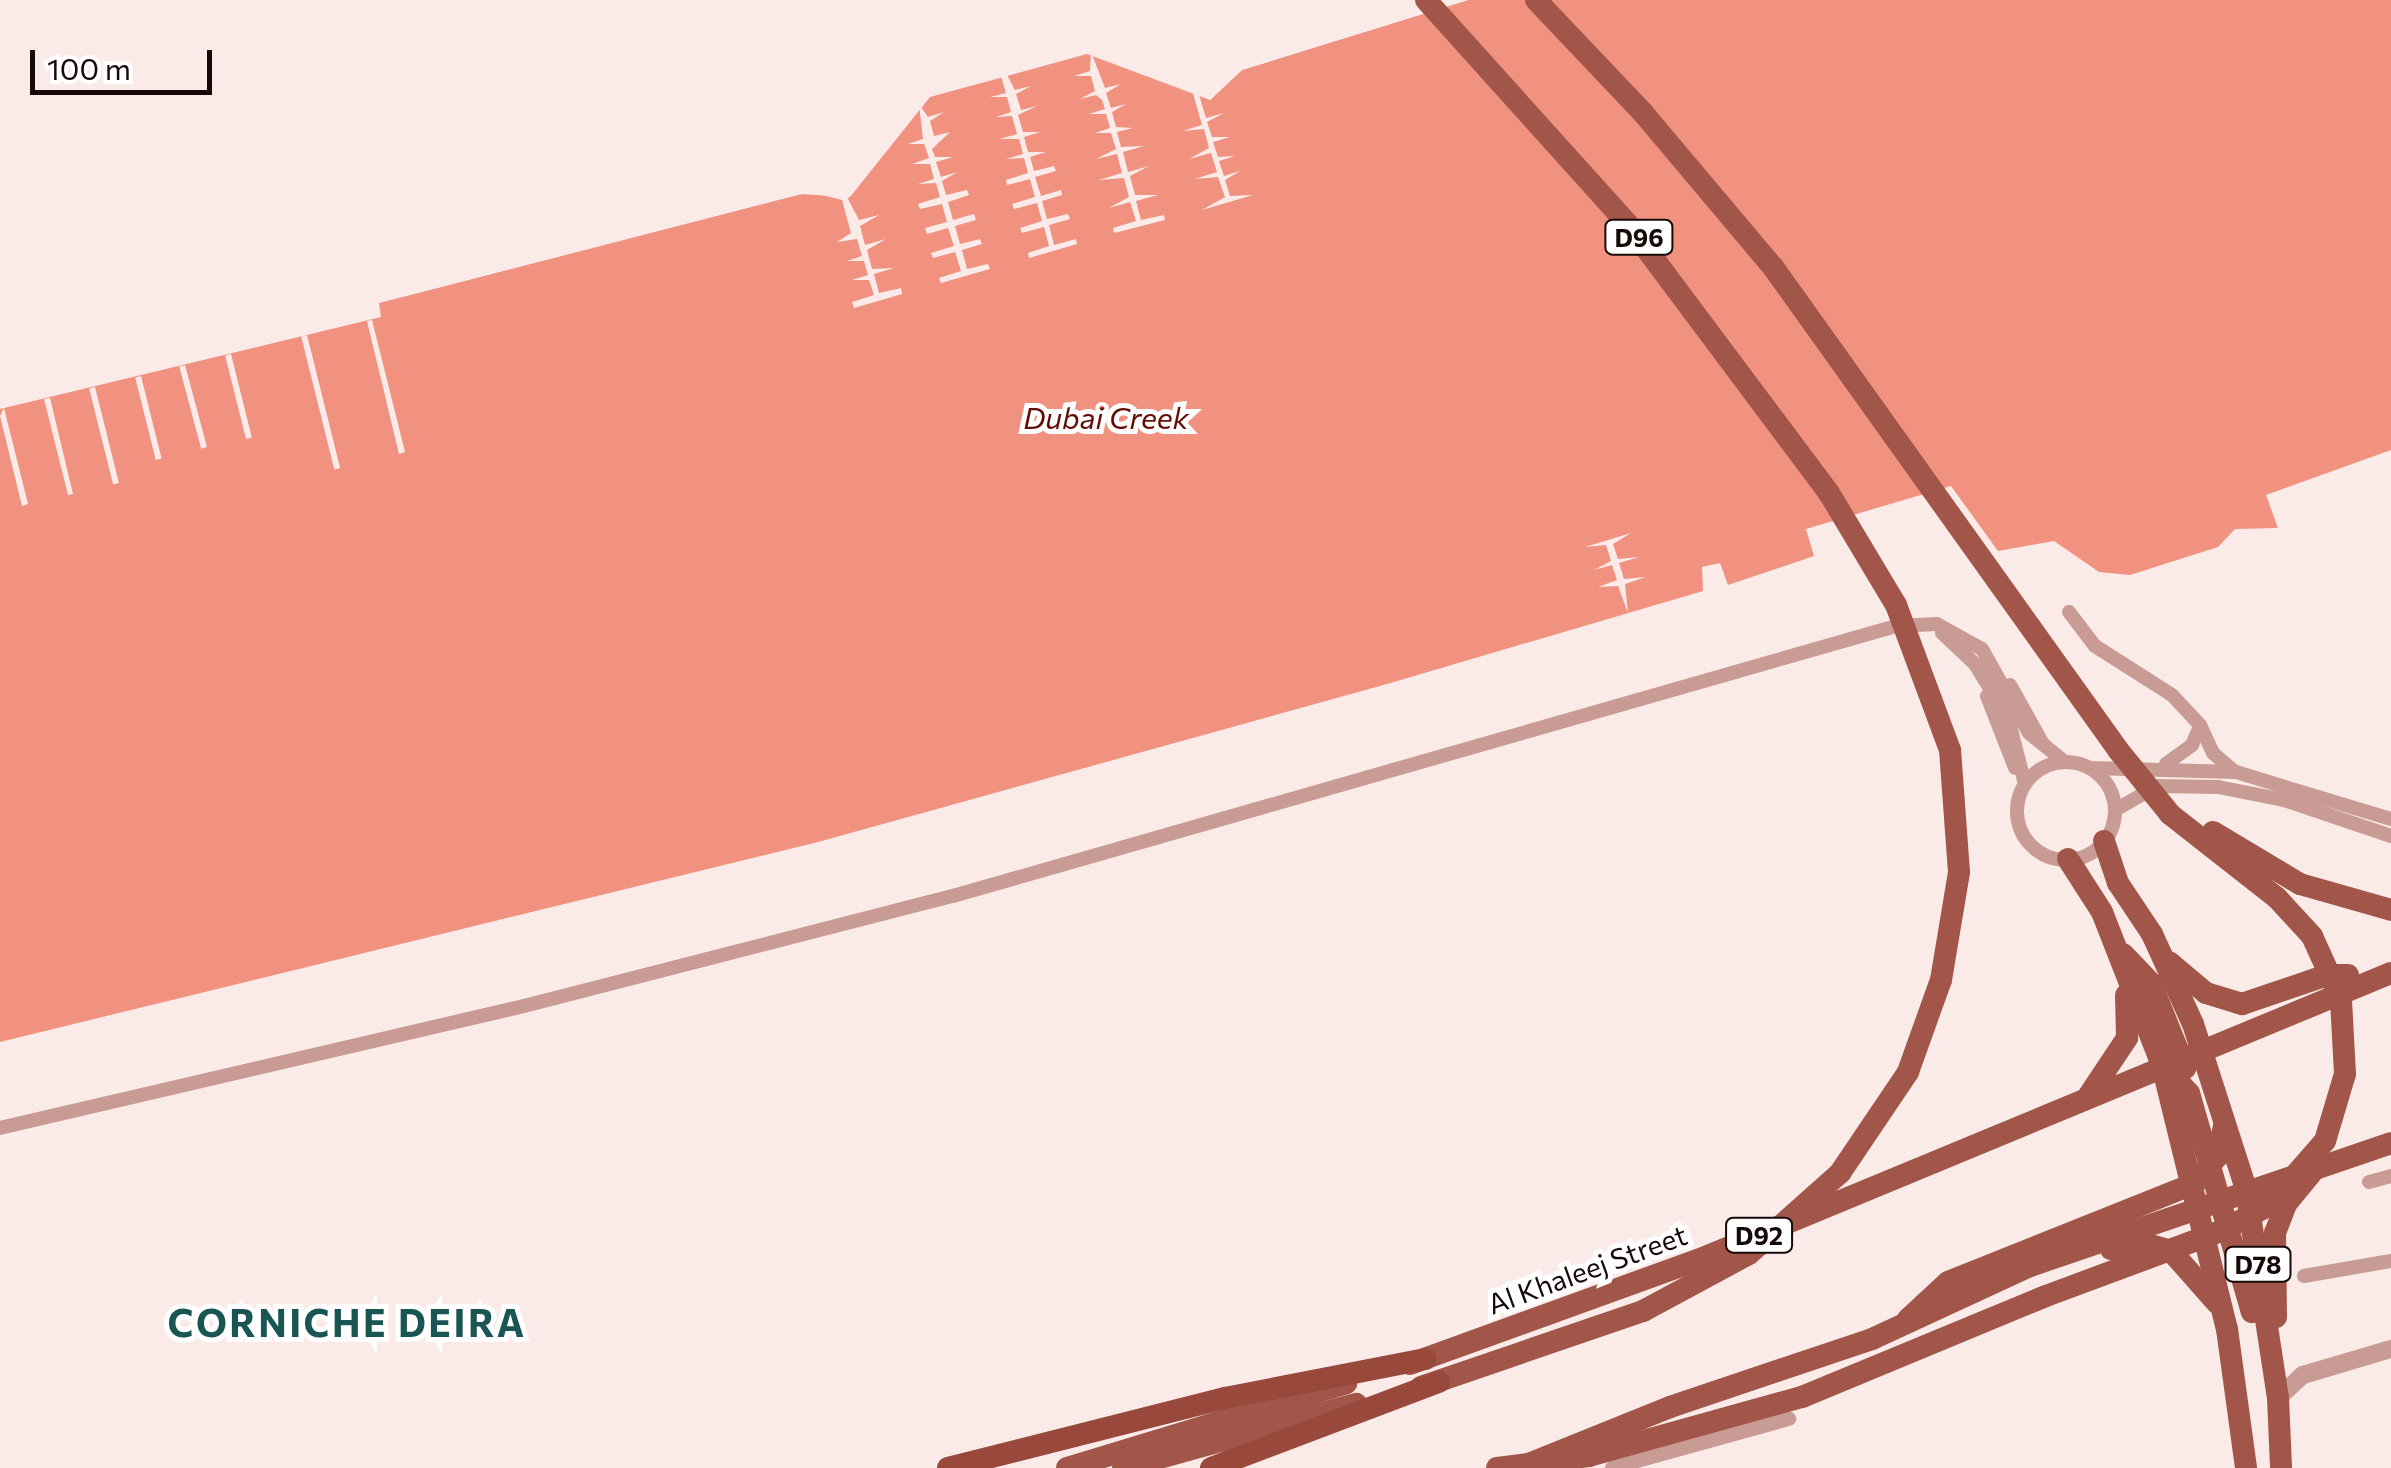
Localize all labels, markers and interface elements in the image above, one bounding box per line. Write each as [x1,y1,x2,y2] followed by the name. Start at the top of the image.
[35,30,218,92] scale bar
[47,49,131,86] text: 100 m
[1604,217,1674,257] road number: D96
[1023,399,1189,435] water label: Dubai Creek
[1724,1215,1794,1255] road number: D92
[1483,1217,1691,1321] street label: Al Khaleej Street
[2223,1244,2293,1284] road number: D78
[167,1299,527,1345] district label: CORNICHE DEIRA

